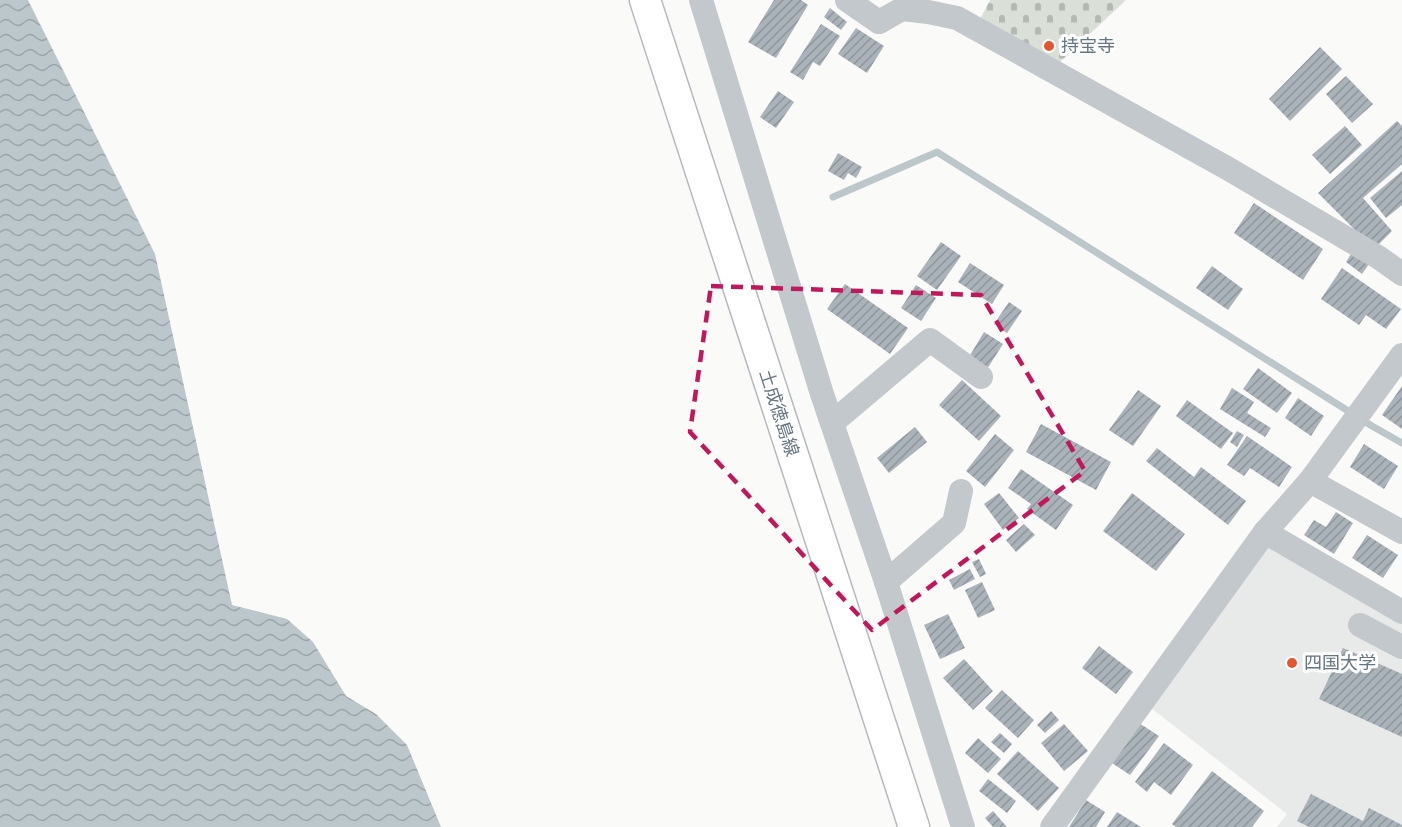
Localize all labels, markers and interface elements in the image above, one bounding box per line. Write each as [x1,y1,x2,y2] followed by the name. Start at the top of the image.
[1061,34,1115,56] place label: 持宝寺
[1042,39,1056,53] marker: 持宝寺
[756,366,804,459] street label: 土成徳島線
[1304,651,1376,673] place label: 四国大学
[1285,656,1299,670] marker: 四国大学

